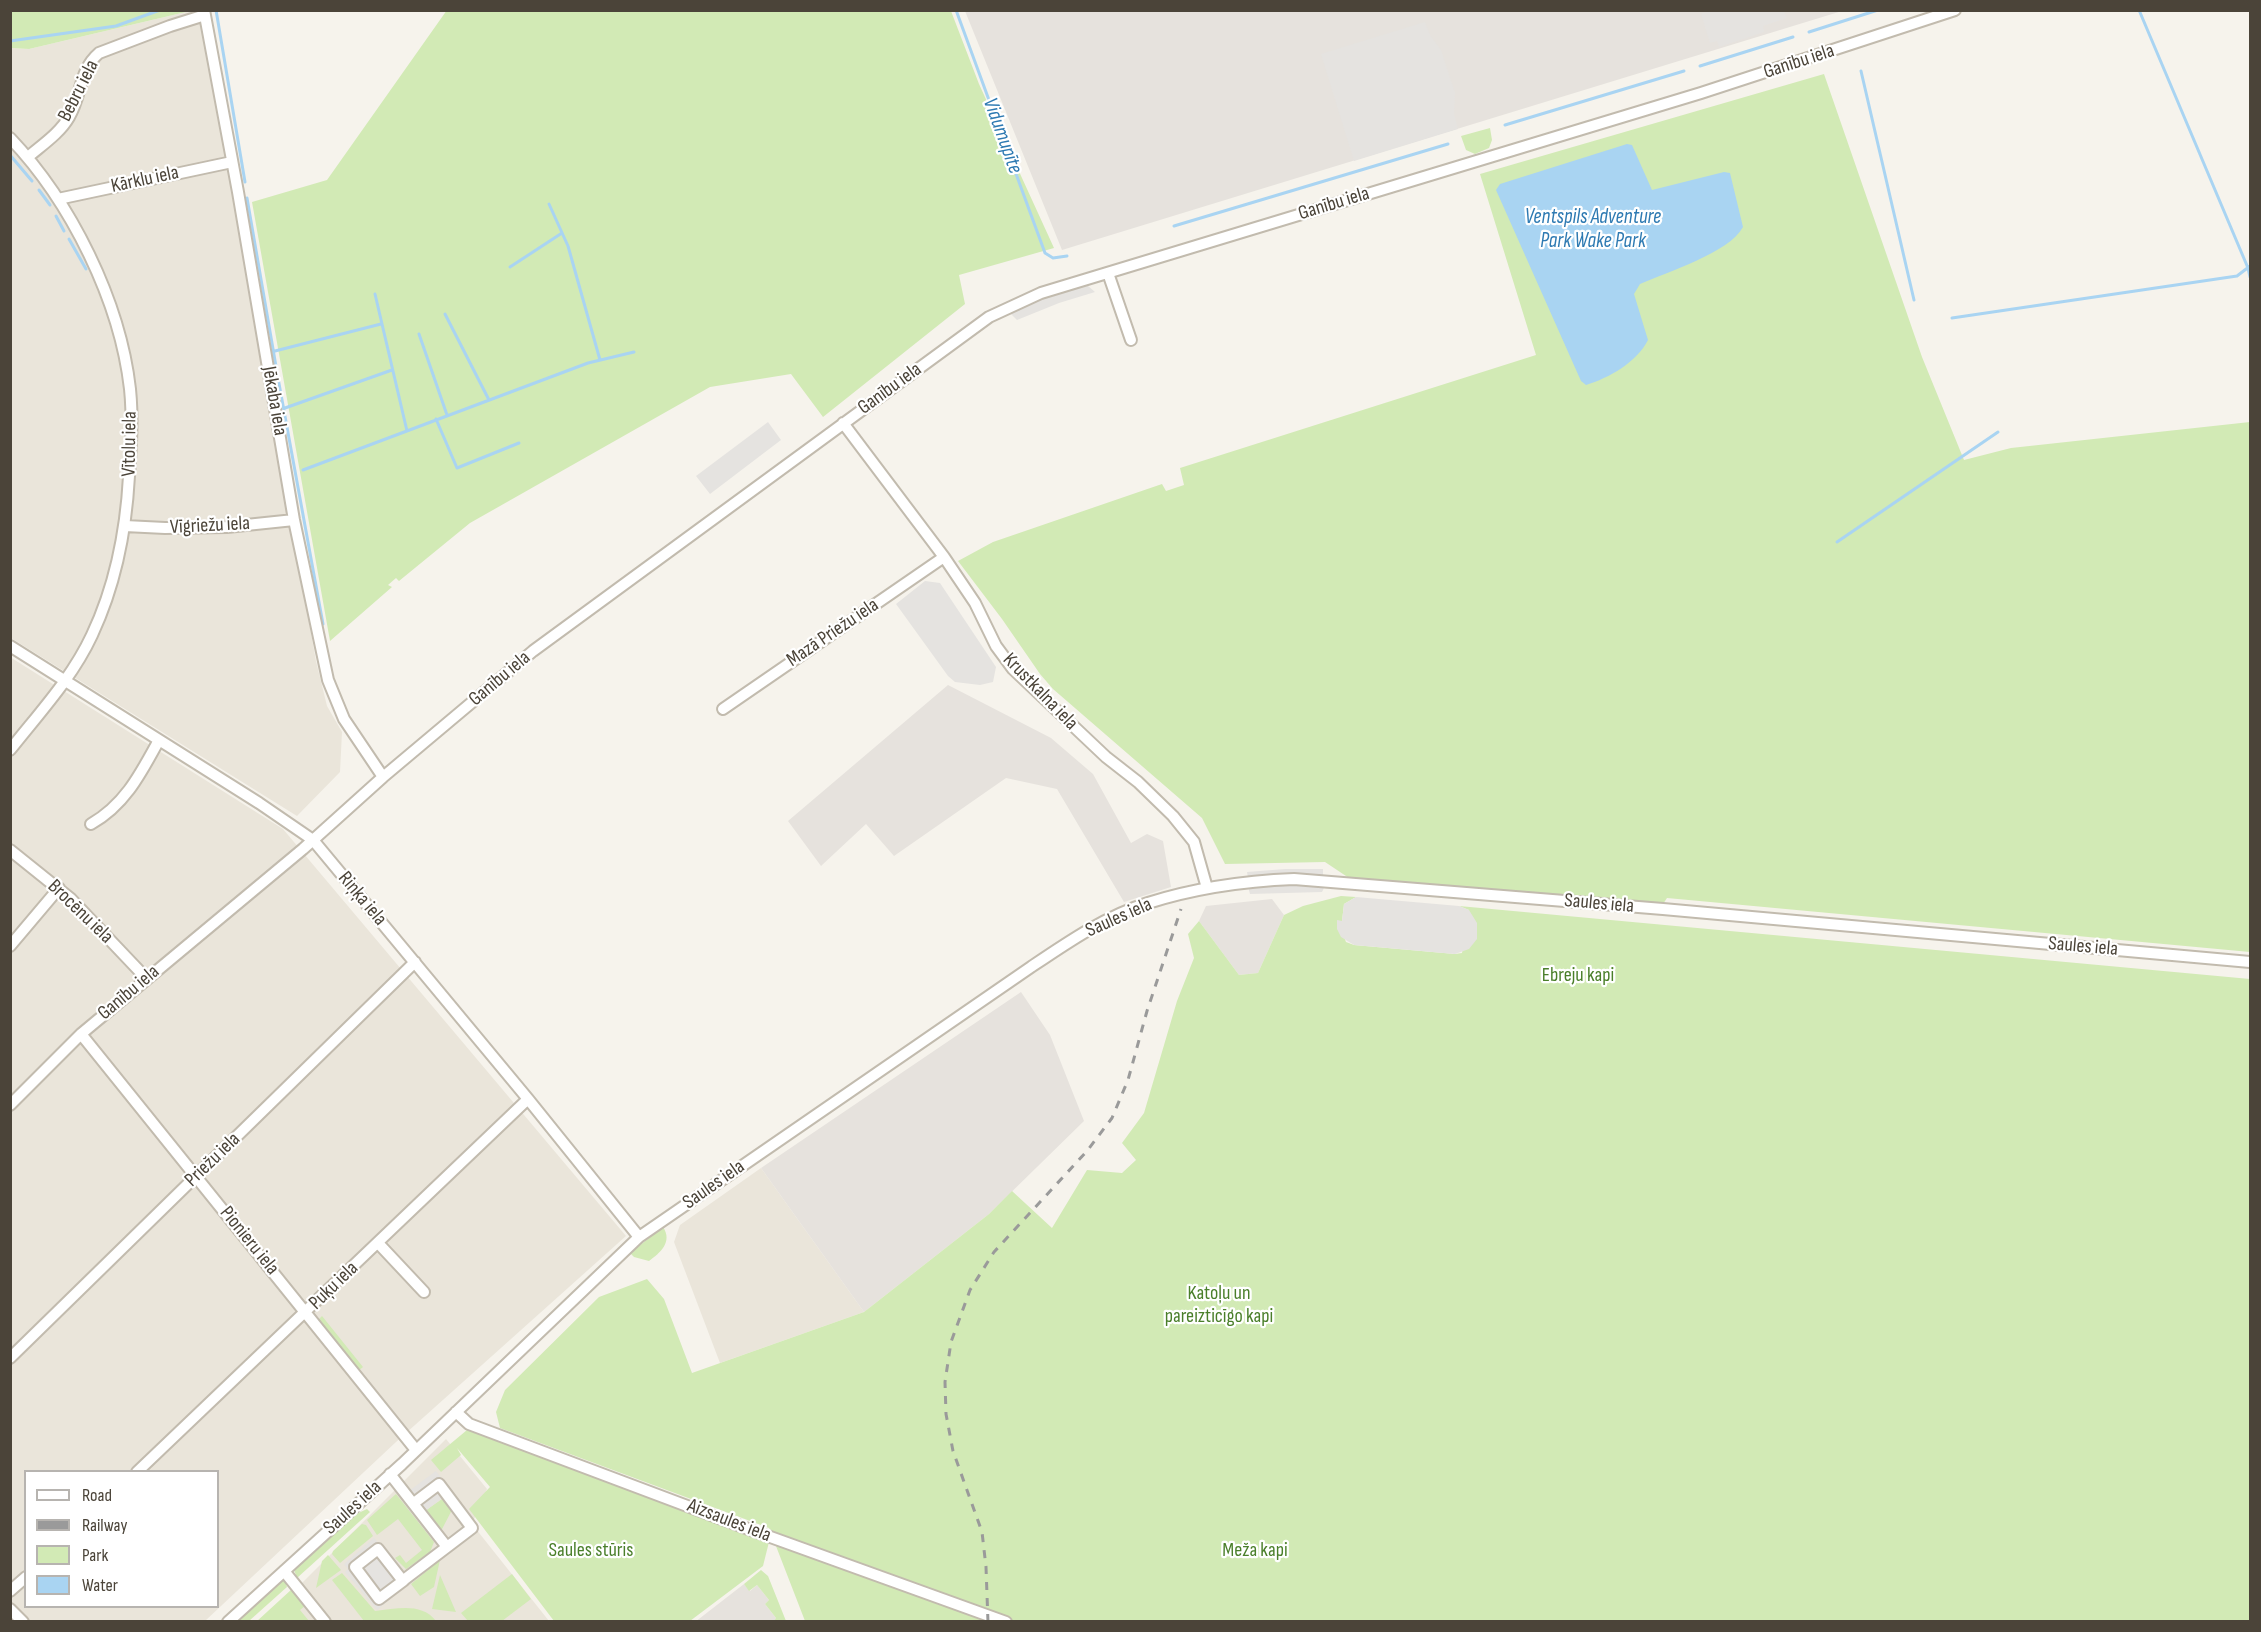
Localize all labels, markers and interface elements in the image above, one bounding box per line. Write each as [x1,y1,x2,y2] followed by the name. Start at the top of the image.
[1761,39,1837,85] street label: Ganību iela
[53,56,105,126] street label: Bebru iela
[977,95,1027,177] water label: Vidumupīte
[109,161,181,199] street label: Kārklu iela
[1296,182,1372,226] street label: Ganību iela
[1525,205,1661,255] water label: Ventspils Adventure Park Wake Park
[853,358,927,420] street label: Ganību iela
[256,365,292,437] street label: Jēkaba iela
[117,411,143,477] street label: Vītolu iela
[169,512,251,540] street label: Vīgriežu iela
[783,594,883,672] street label: Mazā Priežu iela
[464,646,536,712] street label: Ganību iela
[997,648,1083,736] street label: Krustkalna iela
[332,867,392,931] street label: Riņķa iela
[42,875,118,949] street label: Brocēnu iela
[1563,889,1635,919] street label: Saules iela
[1082,893,1156,943] street label: Saules iela
[2047,932,2119,962] street label: Saules iela
[93,960,165,1026] street label: Ganību iela
[1542,964,1614,988] park label: Ebreju kapi
[180,1128,246,1192] street label: Priežu iela
[678,1155,750,1215] street label: Saules iela
[214,1202,284,1280] street label: Pionieru iela
[304,1257,364,1315] street label: Puķu iela
[1165,1282,1273,1329] park label: Katoļu un pareizticīgo kapi
[24,1470,219,1608] legend
[319,1476,387,1540] street label: Saules iela
[82,1485,112,1506] text: Road
[684,1494,774,1548] street label: Aizsaules iela
[82,1515,127,1536] text: Railway
[548,1539,634,1563] park label: Saules stūris
[1222,1539,1288,1563] park label: Meža kapi
[82,1545,108,1566] text: Park
[82,1575,118,1596] text: Water

